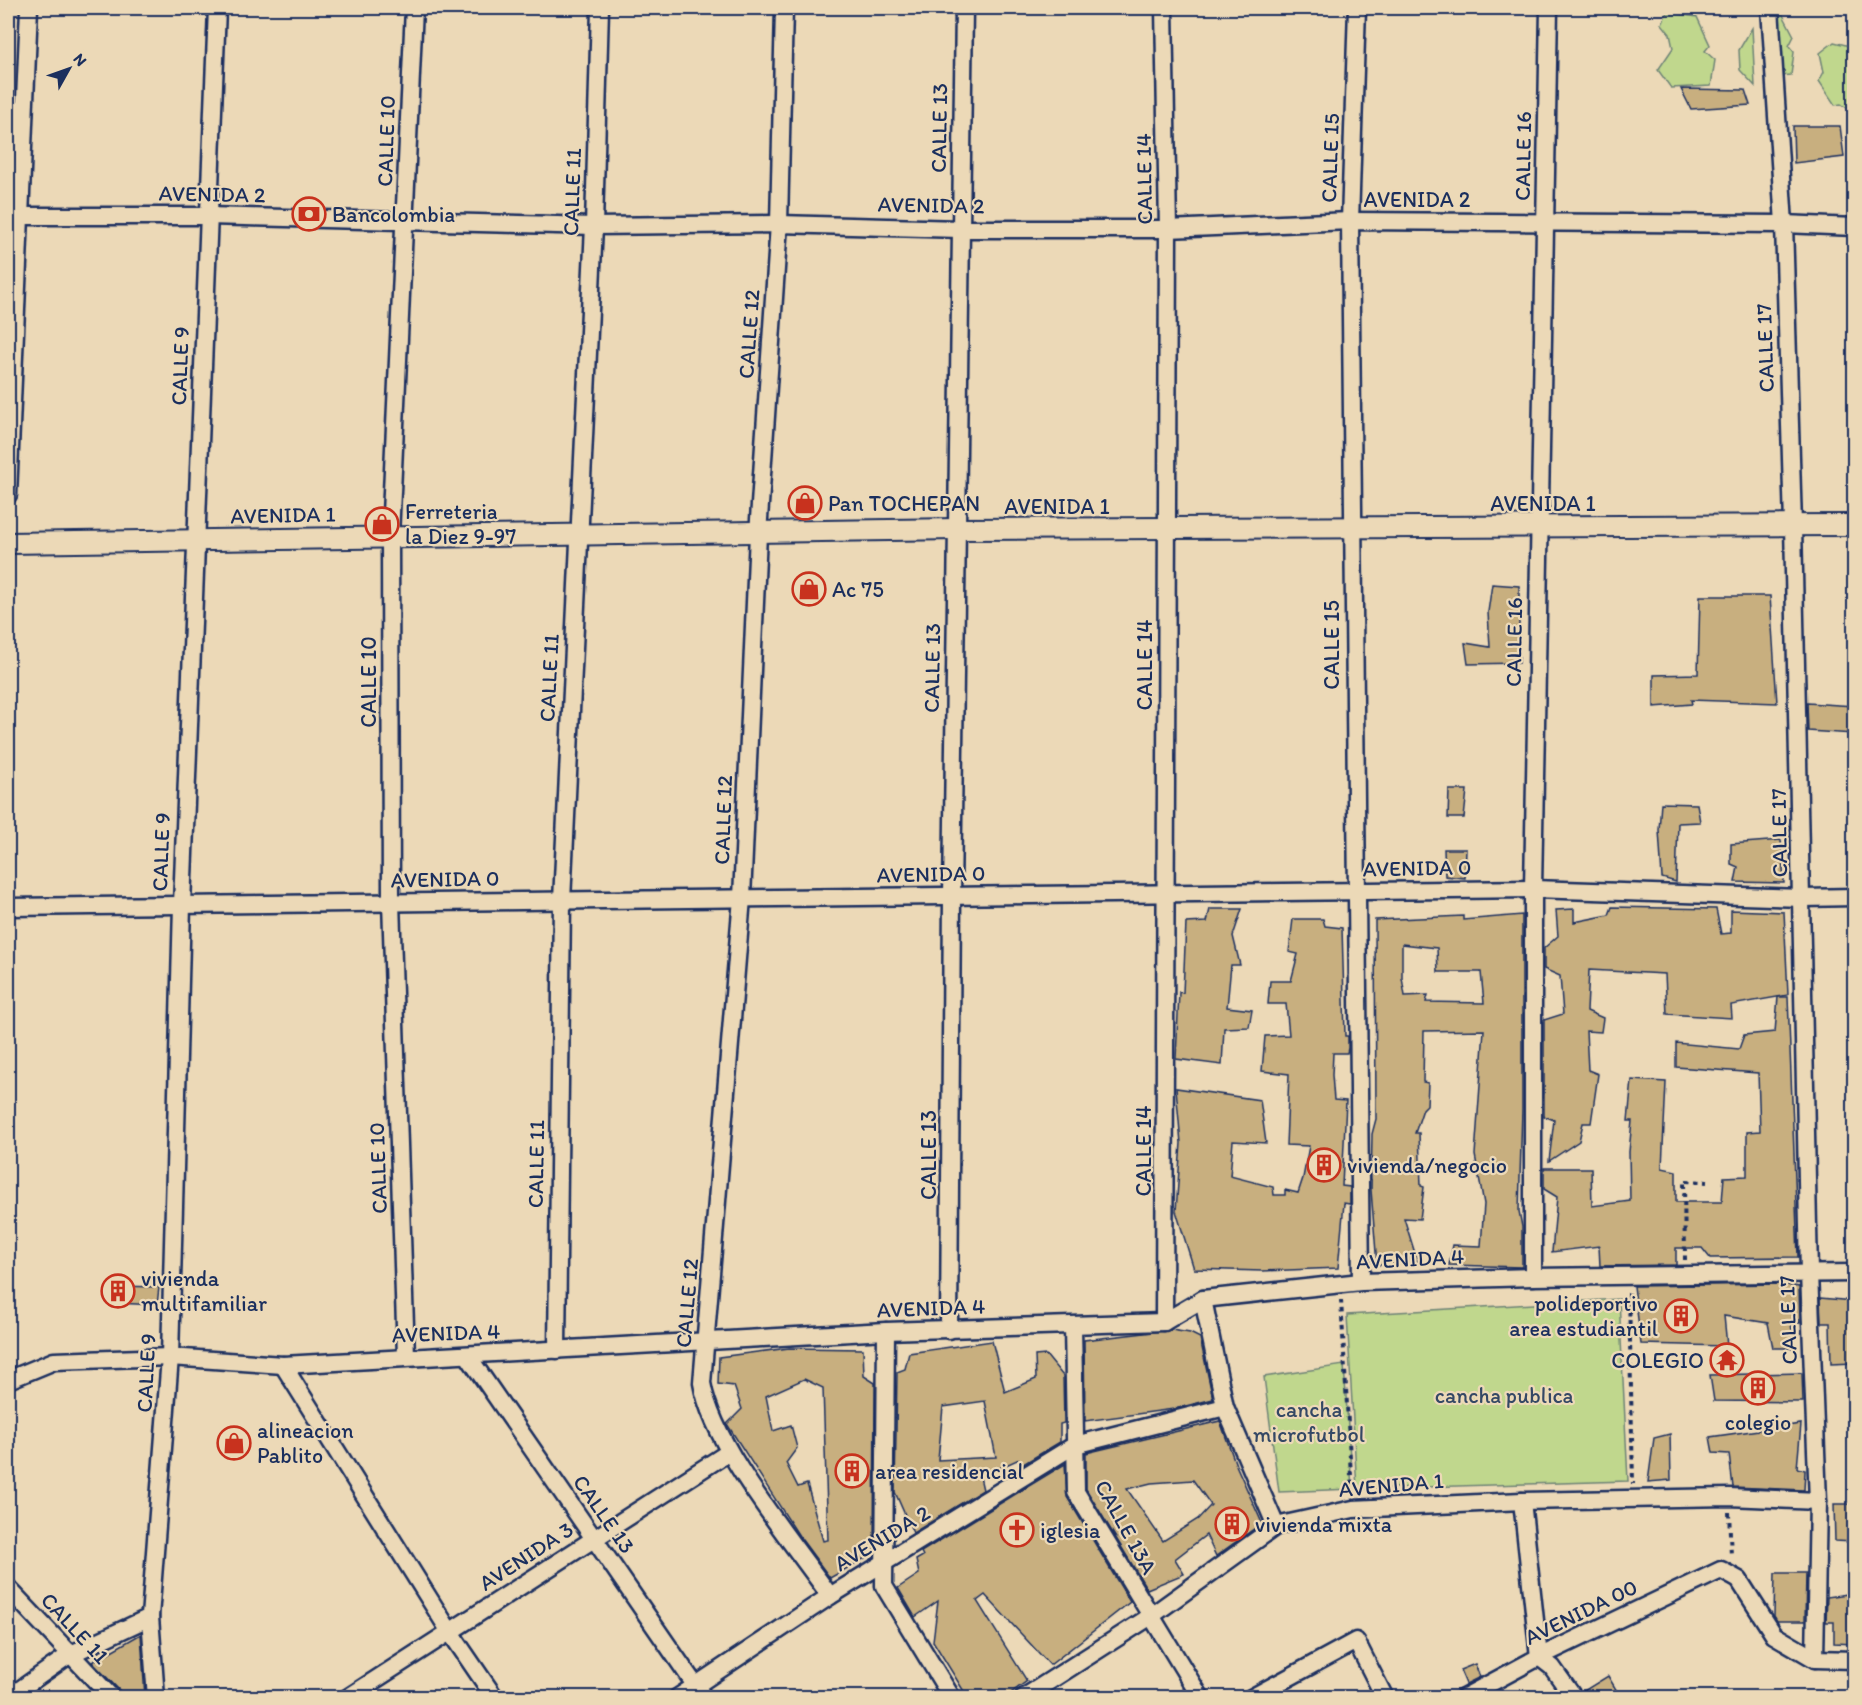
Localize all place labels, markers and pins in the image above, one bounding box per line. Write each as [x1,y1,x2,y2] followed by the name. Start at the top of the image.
[291,196,327,232] bank icon: Bancolombia
[332,201,455,228] place label: Bancolombia
[787,485,823,521] shop icon: Pan TOCHEPAN
[828,490,980,517] place label: Pan TOCHEPAN
[405,498,516,550] place label: Ferreteria la Diez 9-97
[364,506,400,542] shop icon: Ferreteria la Diez 9-97
[791,571,827,607] shop icon: Ac 75
[832,576,884,603] place label: Ac 75
[1306,1147,1342,1183] building icon: vivienda/negocio
[1347,1152,1507,1179] place label: vivienda/negocio
[141,1265,267,1317] place label: vivienda multifamiliar
[100,1273,136,1309] building icon: vivienda multifamiliar
[1509,1290,1658,1342] place label: polideportivo area estudiantil
[1663,1298,1699,1334] building icon: polideportivo area estudiantil
[1709,1342,1745,1378] temple icon: COLEGIO
[1611,1347,1704,1374] place label: COLEGIO
[1740,1370,1776,1406] building icon: colegio
[1725,1409,1791,1436] place label: colegio
[257,1417,354,1469] place label: alineacion Pablito
[216,1425,252,1461] shop icon: alineacion Pablito
[834,1453,870,1489] building icon: area residencial
[875,1458,1024,1485] place label: area residencial
[1214,1506,1250,1542] building icon: vivienda mixta
[1255,1511,1393,1538] place label: vivienda mixta
[999,1512,1035,1548] church icon: iglesia
[1040,1517,1101,1544] place label: iglesia

